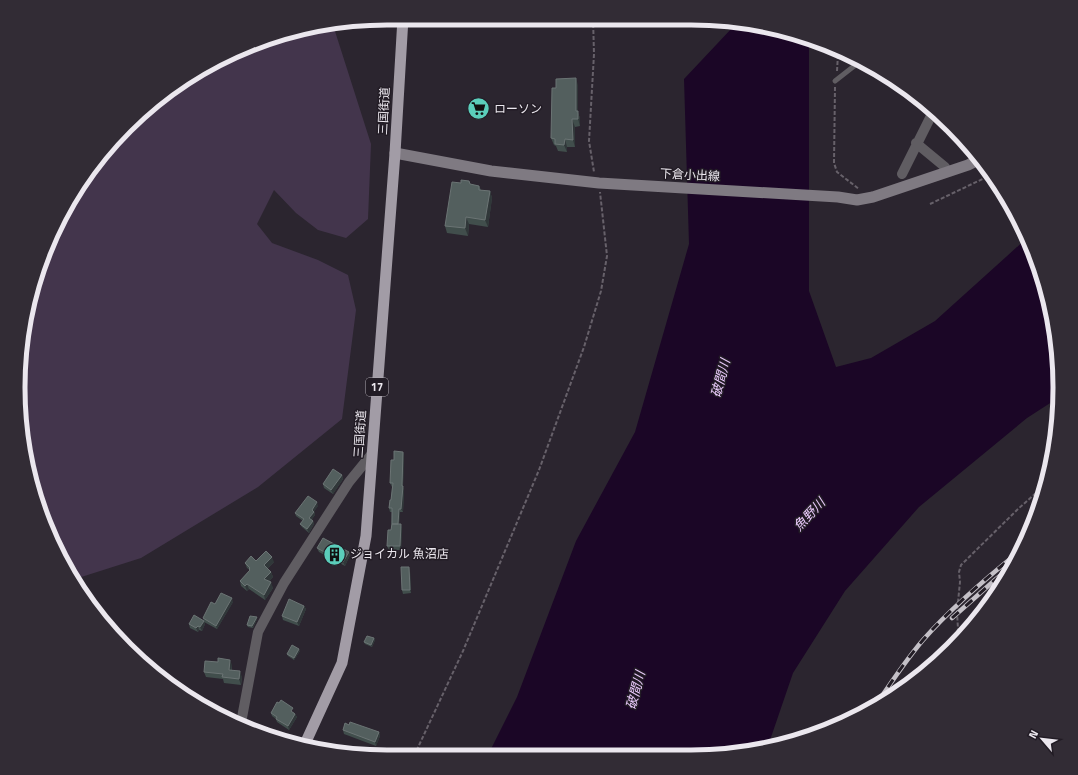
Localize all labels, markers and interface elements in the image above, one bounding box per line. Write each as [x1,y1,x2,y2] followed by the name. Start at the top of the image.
[373,87,394,135] street label: 三国街道
[465,96,491,122] supermarket icon: ローソン
[494,99,542,118] place label: ローソン
[660,163,720,186] street label: 下倉小出線
[705,355,735,399] water label: 破間川
[366,378,388,396] road number: 17
[348,409,371,459] street label: 三国街道
[788,491,831,535] water label: 魚野川
[321,541,347,567] building icon: ジョイカル 魚沼店
[350,544,449,563] place label: ジョイカル 魚沼店
[620,667,650,711] water label: 破間川
[1022,719,1062,759] north arrow
[1024,727,1042,741] text: N

